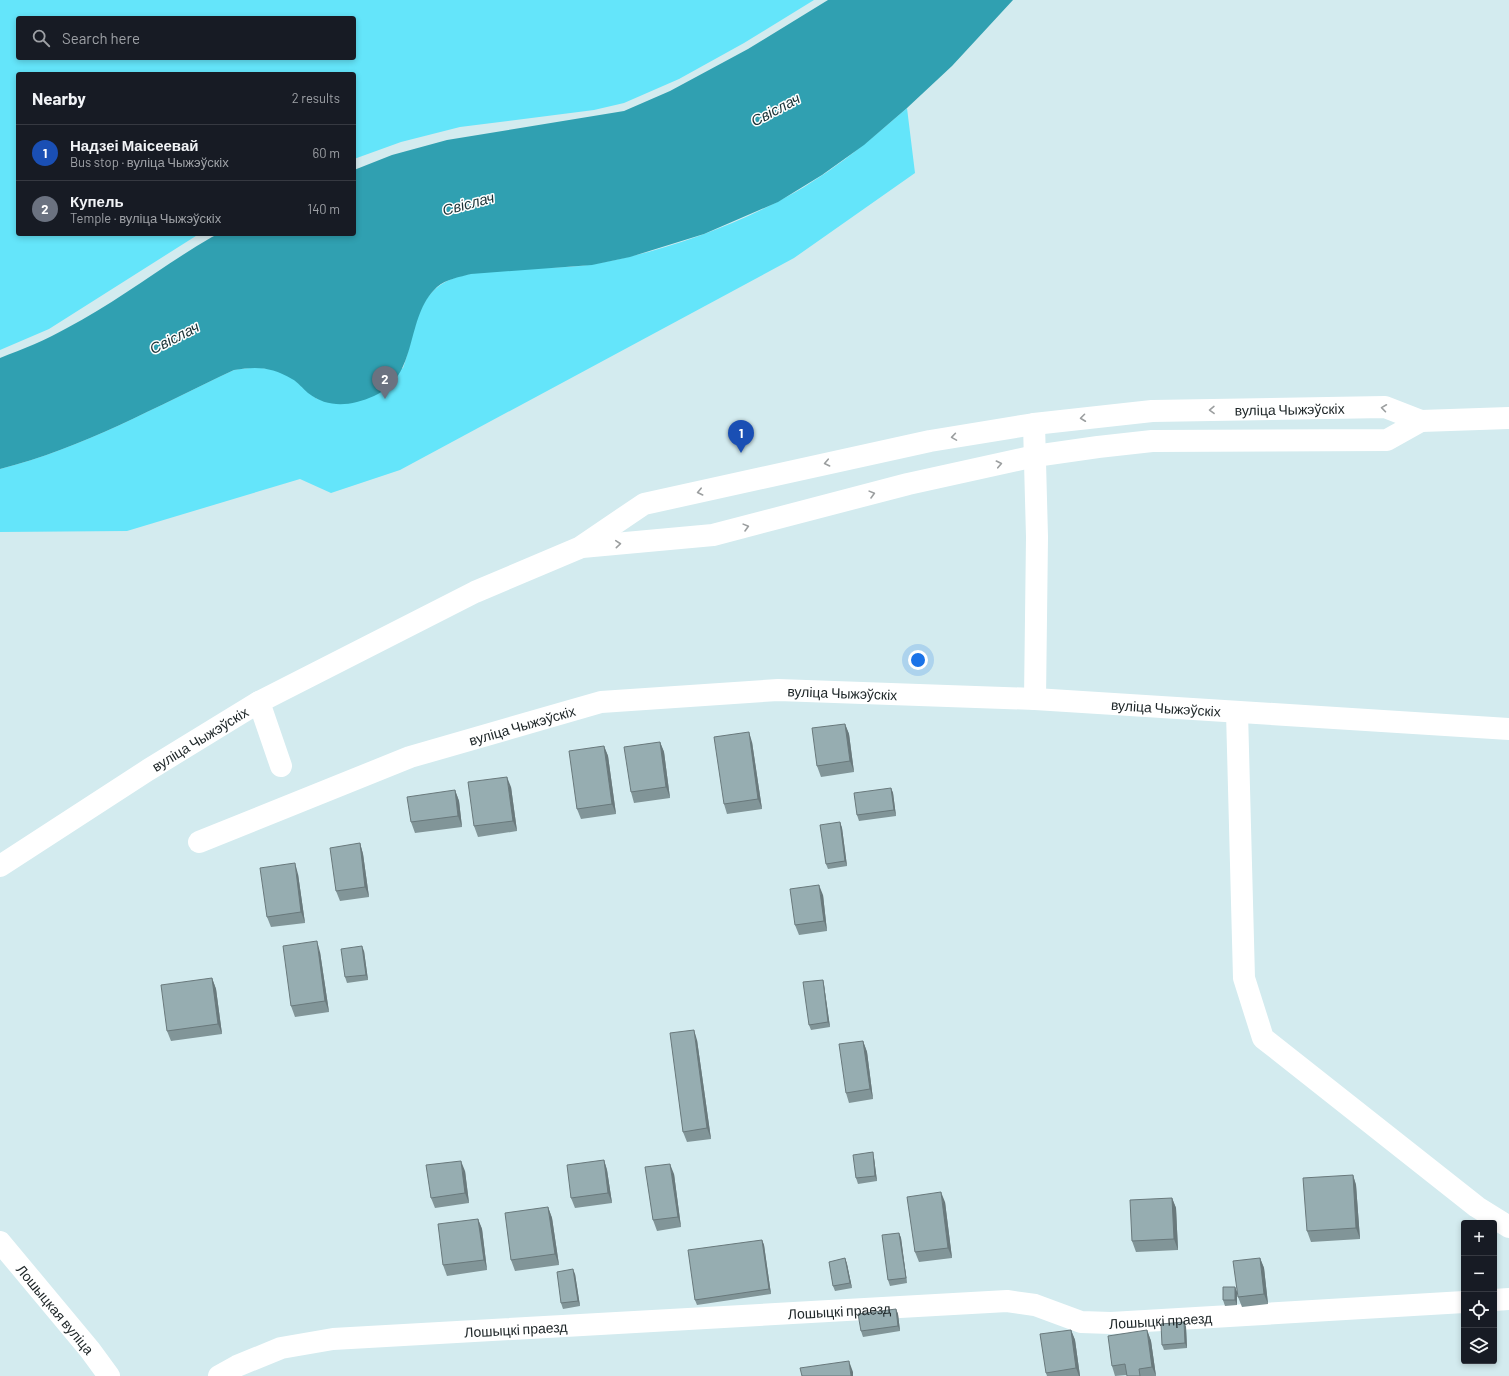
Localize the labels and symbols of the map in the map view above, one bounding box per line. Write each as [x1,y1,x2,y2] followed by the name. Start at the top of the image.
[747,88,803,129] water label: Свіслач
[440,187,496,219] water label: Свіслач
[146,317,202,357] water label: Свіслач
[372,366,398,399] pin: 2
[1235,399,1345,418] street label: вуліца Чыжэўскіх
[1381,404,1387,413] one-way arrow
[1209,406,1215,414] one-way arrow
[1079,413,1086,422] one-way arrow
[728,420,754,453] pin: 1
[951,432,957,441] one-way arrow
[824,459,830,467] one-way arrow
[995,461,1002,469] one-way arrow
[697,487,703,495] one-way arrow
[869,490,875,498] one-way arrow
[743,523,750,532] one-way arrow
[615,540,621,549] one-way arrow
[908,650,928,670] your location
[787,682,898,703] street label: вуліца Чыжэўскіх
[1111,695,1221,719] street label: вуліца Чыжэўскіх
[467,701,577,748] street label: вуліца Чыжэўскіх
[148,702,251,774] street label: вуліца Чыжэўскіх
[13,1260,98,1357] street label: Лошыцкая вуліца
[787,1299,891,1322] street label: Лошыцкі праезд
[1109,1308,1213,1332] street label: Лошыцкі праезд
[464,1317,568,1340] street label: Лошыцкі праезд

